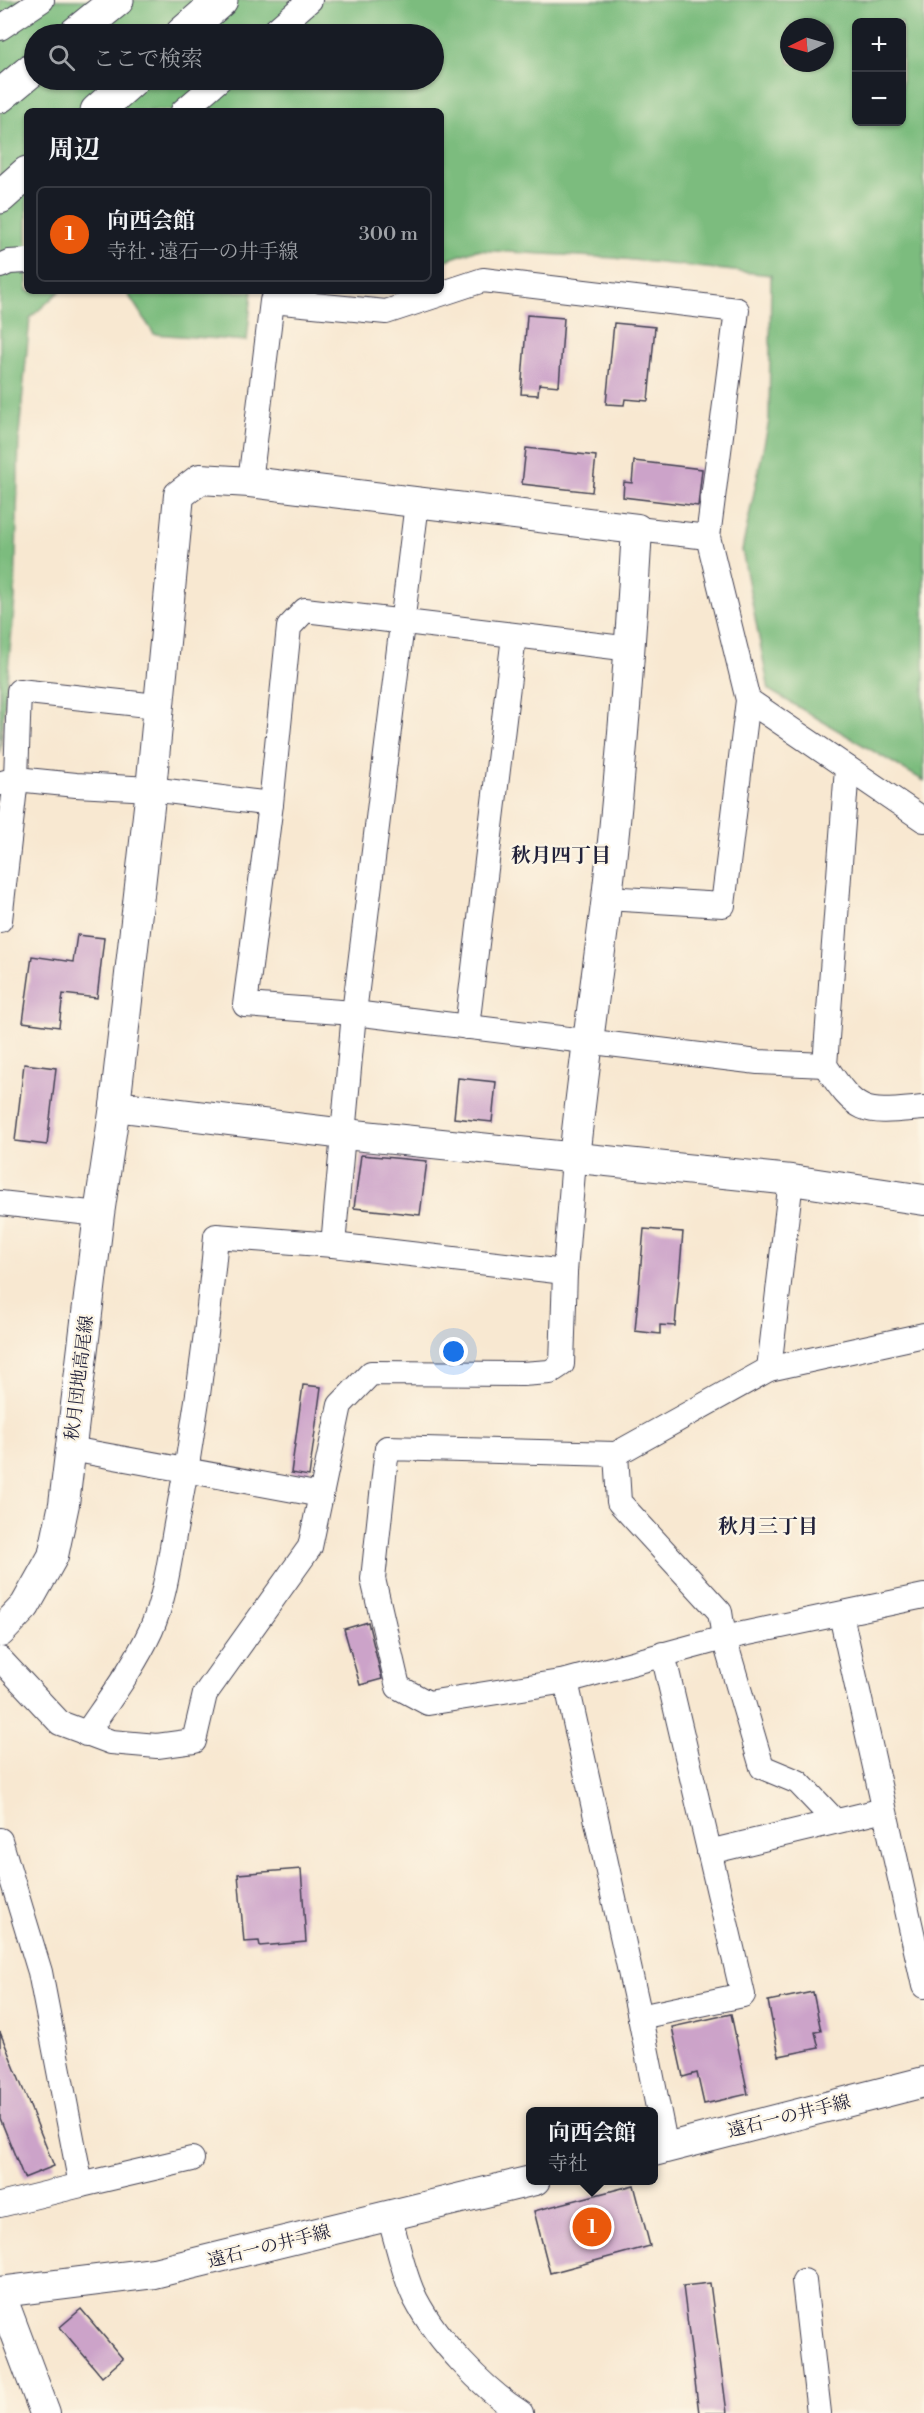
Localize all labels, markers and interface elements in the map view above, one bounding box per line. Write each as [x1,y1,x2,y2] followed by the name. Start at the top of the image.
[780,18,834,72] north arrow
[852,18,906,126] map controls
[852,18,906,72] button: +
[24,24,444,90] search box
[45,41,78,74] icon: search
[93,46,203,73] text: ここで検索
[852,72,906,126] button: −
[48,134,100,166] text: 周辺
[107,208,195,235] text: 向西会館
[65,222,74,247] text: 1
[359,222,418,247] text: 300 m
[107,240,299,265] text: 寺社 · 遠石一の井手線
[511,844,611,869] district label: 秋月四丁目
[60,1314,99,1442] street label: 秋月団地高尾線
[439,1337,468,1366] your location
[718,1515,818,1540] district label: 秋月三丁目
[725,2090,853,2143] street label: 遠石一の井手線
[526,2107,658,2185] popup
[548,2120,636,2147] text: 向西会館
[548,2152,588,2177] text: 寺社
[572,2204,612,2250] pin: 1
[205,2220,333,2273] street label: 遠石一の井手線

